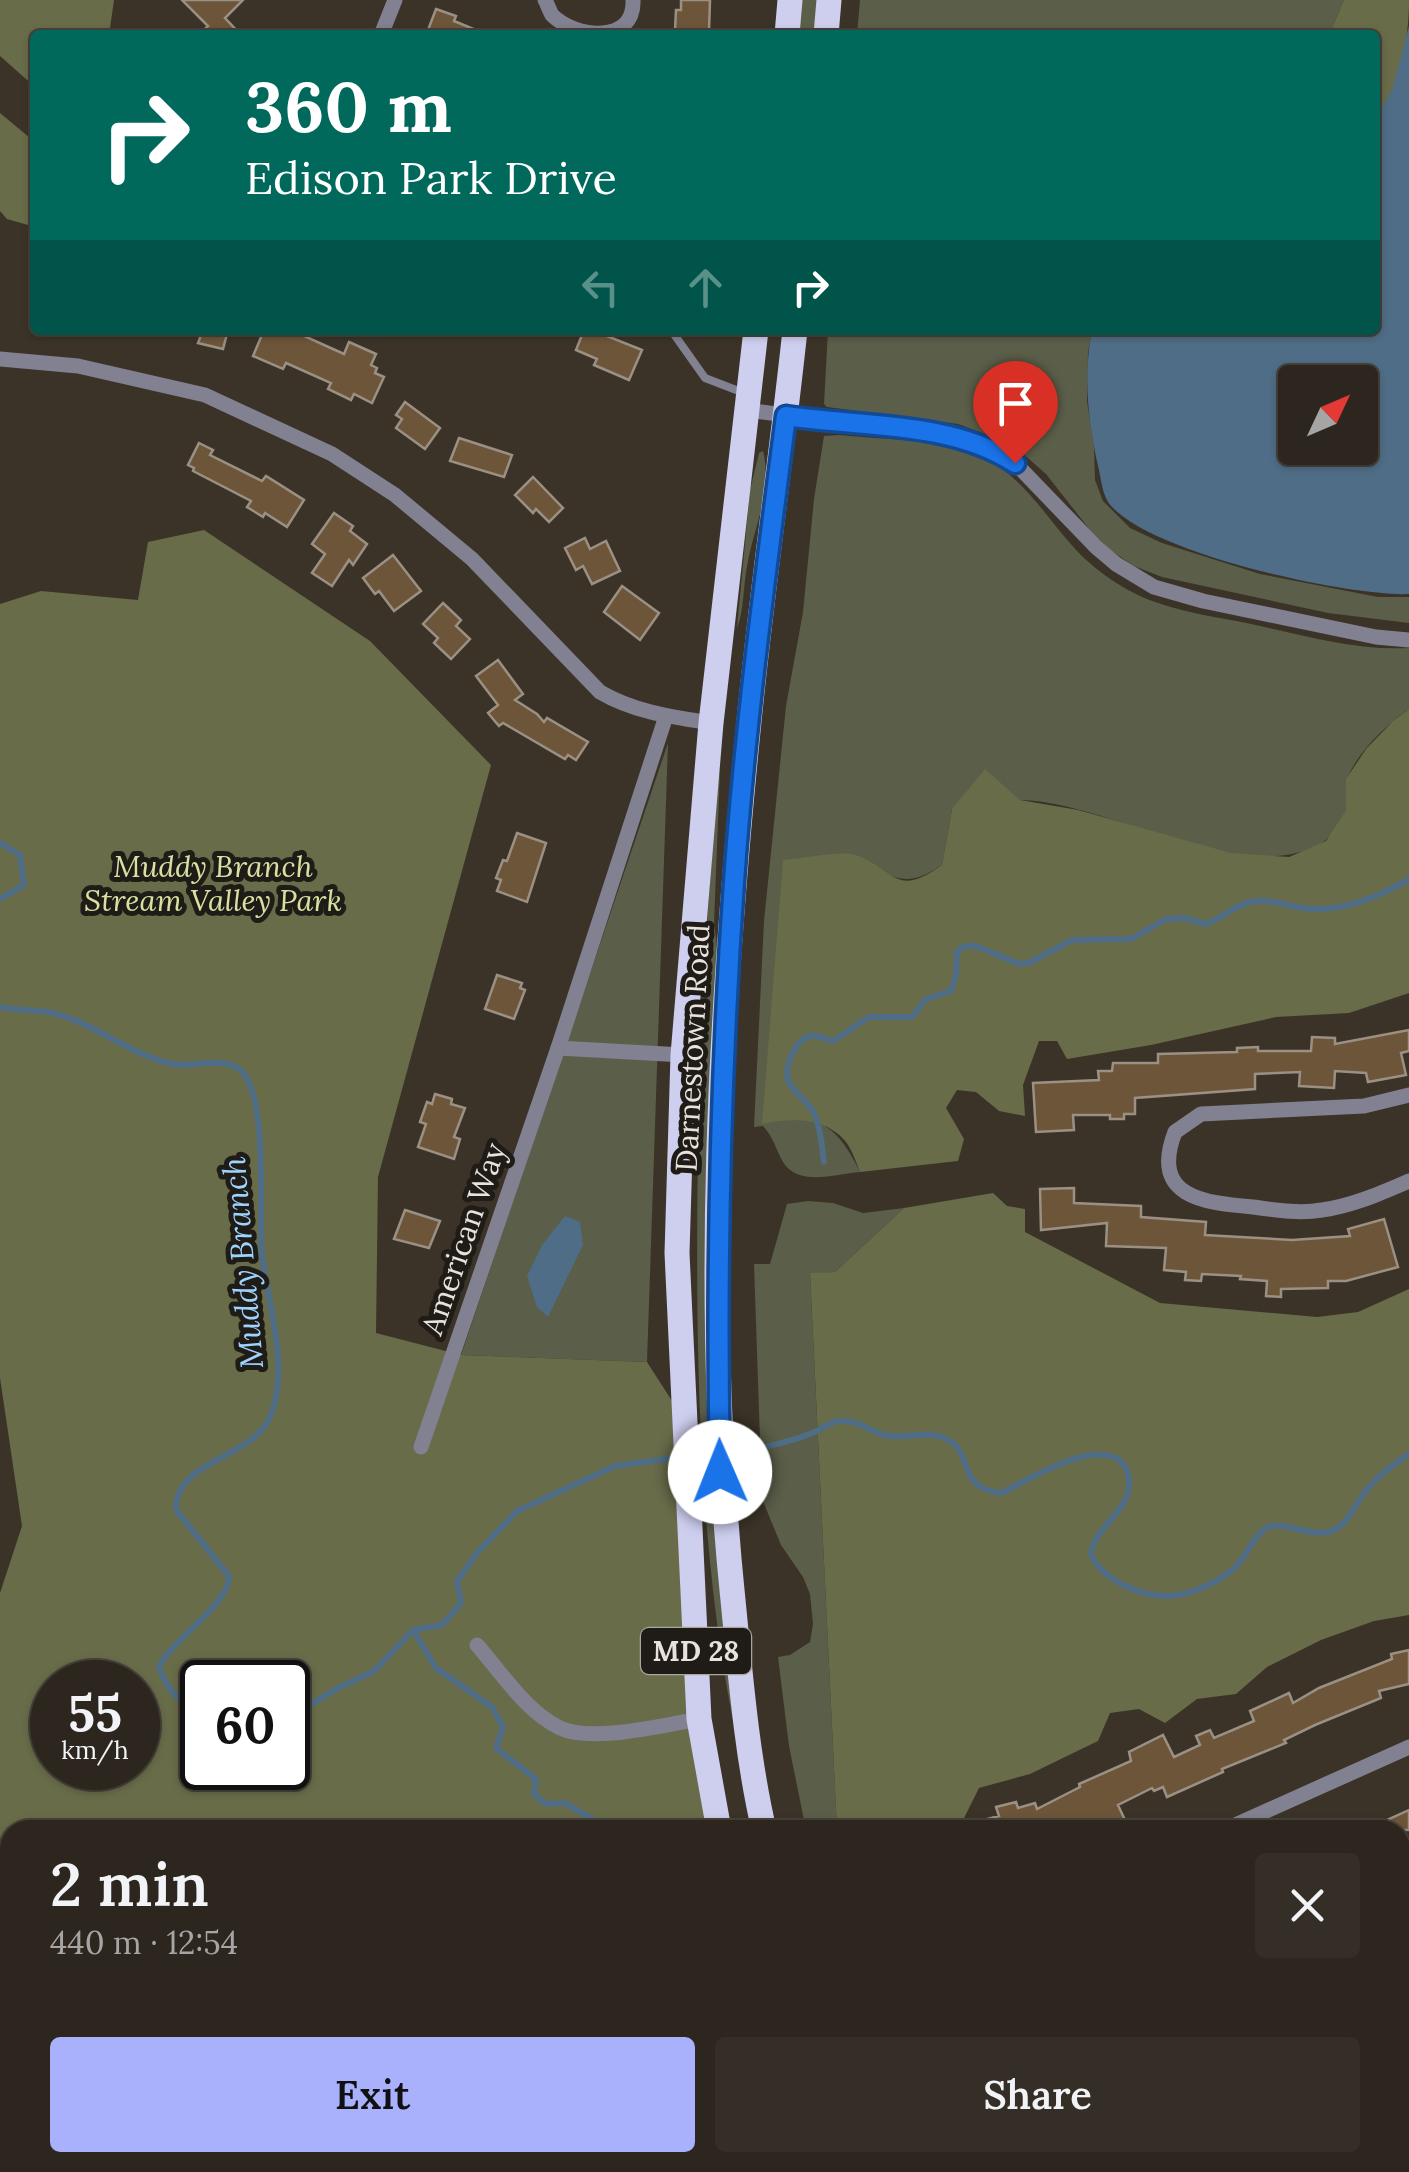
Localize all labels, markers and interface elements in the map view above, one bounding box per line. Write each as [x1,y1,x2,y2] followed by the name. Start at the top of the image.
[245,62,452,151] text: 360 m
[80,70,210,200] icon: right
[245,149,617,206] text: Edison Park Drive
[573,260,628,315] icon: left
[678,260,733,315] icon: ahead
[783,260,838,315] icon: right
[973,361,1058,464] pin
[1278,365,1378,465] north arrow
[1278,365,1378,465] map controls
[988,376,1043,431] icon: arrive
[84,847,342,919] park label: Muddy Branch Stream Valley Park
[667,923,717,1173] street label: Darnestown Road
[412,1138,515,1341] street label: American Way
[213,1155,272,1371] water label: Muddy Branch
[668,1420,772,1524] position arrow
[641,1628,751,1674] road number: MD 28
[180,1660,310,1790] speed limit sign: 60
[68,1681,122,1745] text: 55
[61,1734,129,1766] text: km/h
[50,1846,209,1922] text: 2 min
[1255,1853,1360,1958] button: close
[50,1922,238,1963] text: 440 m · 12:54
[50,2037,695,2152] button: Exit
[715,2037,1360,2152] button: Share

